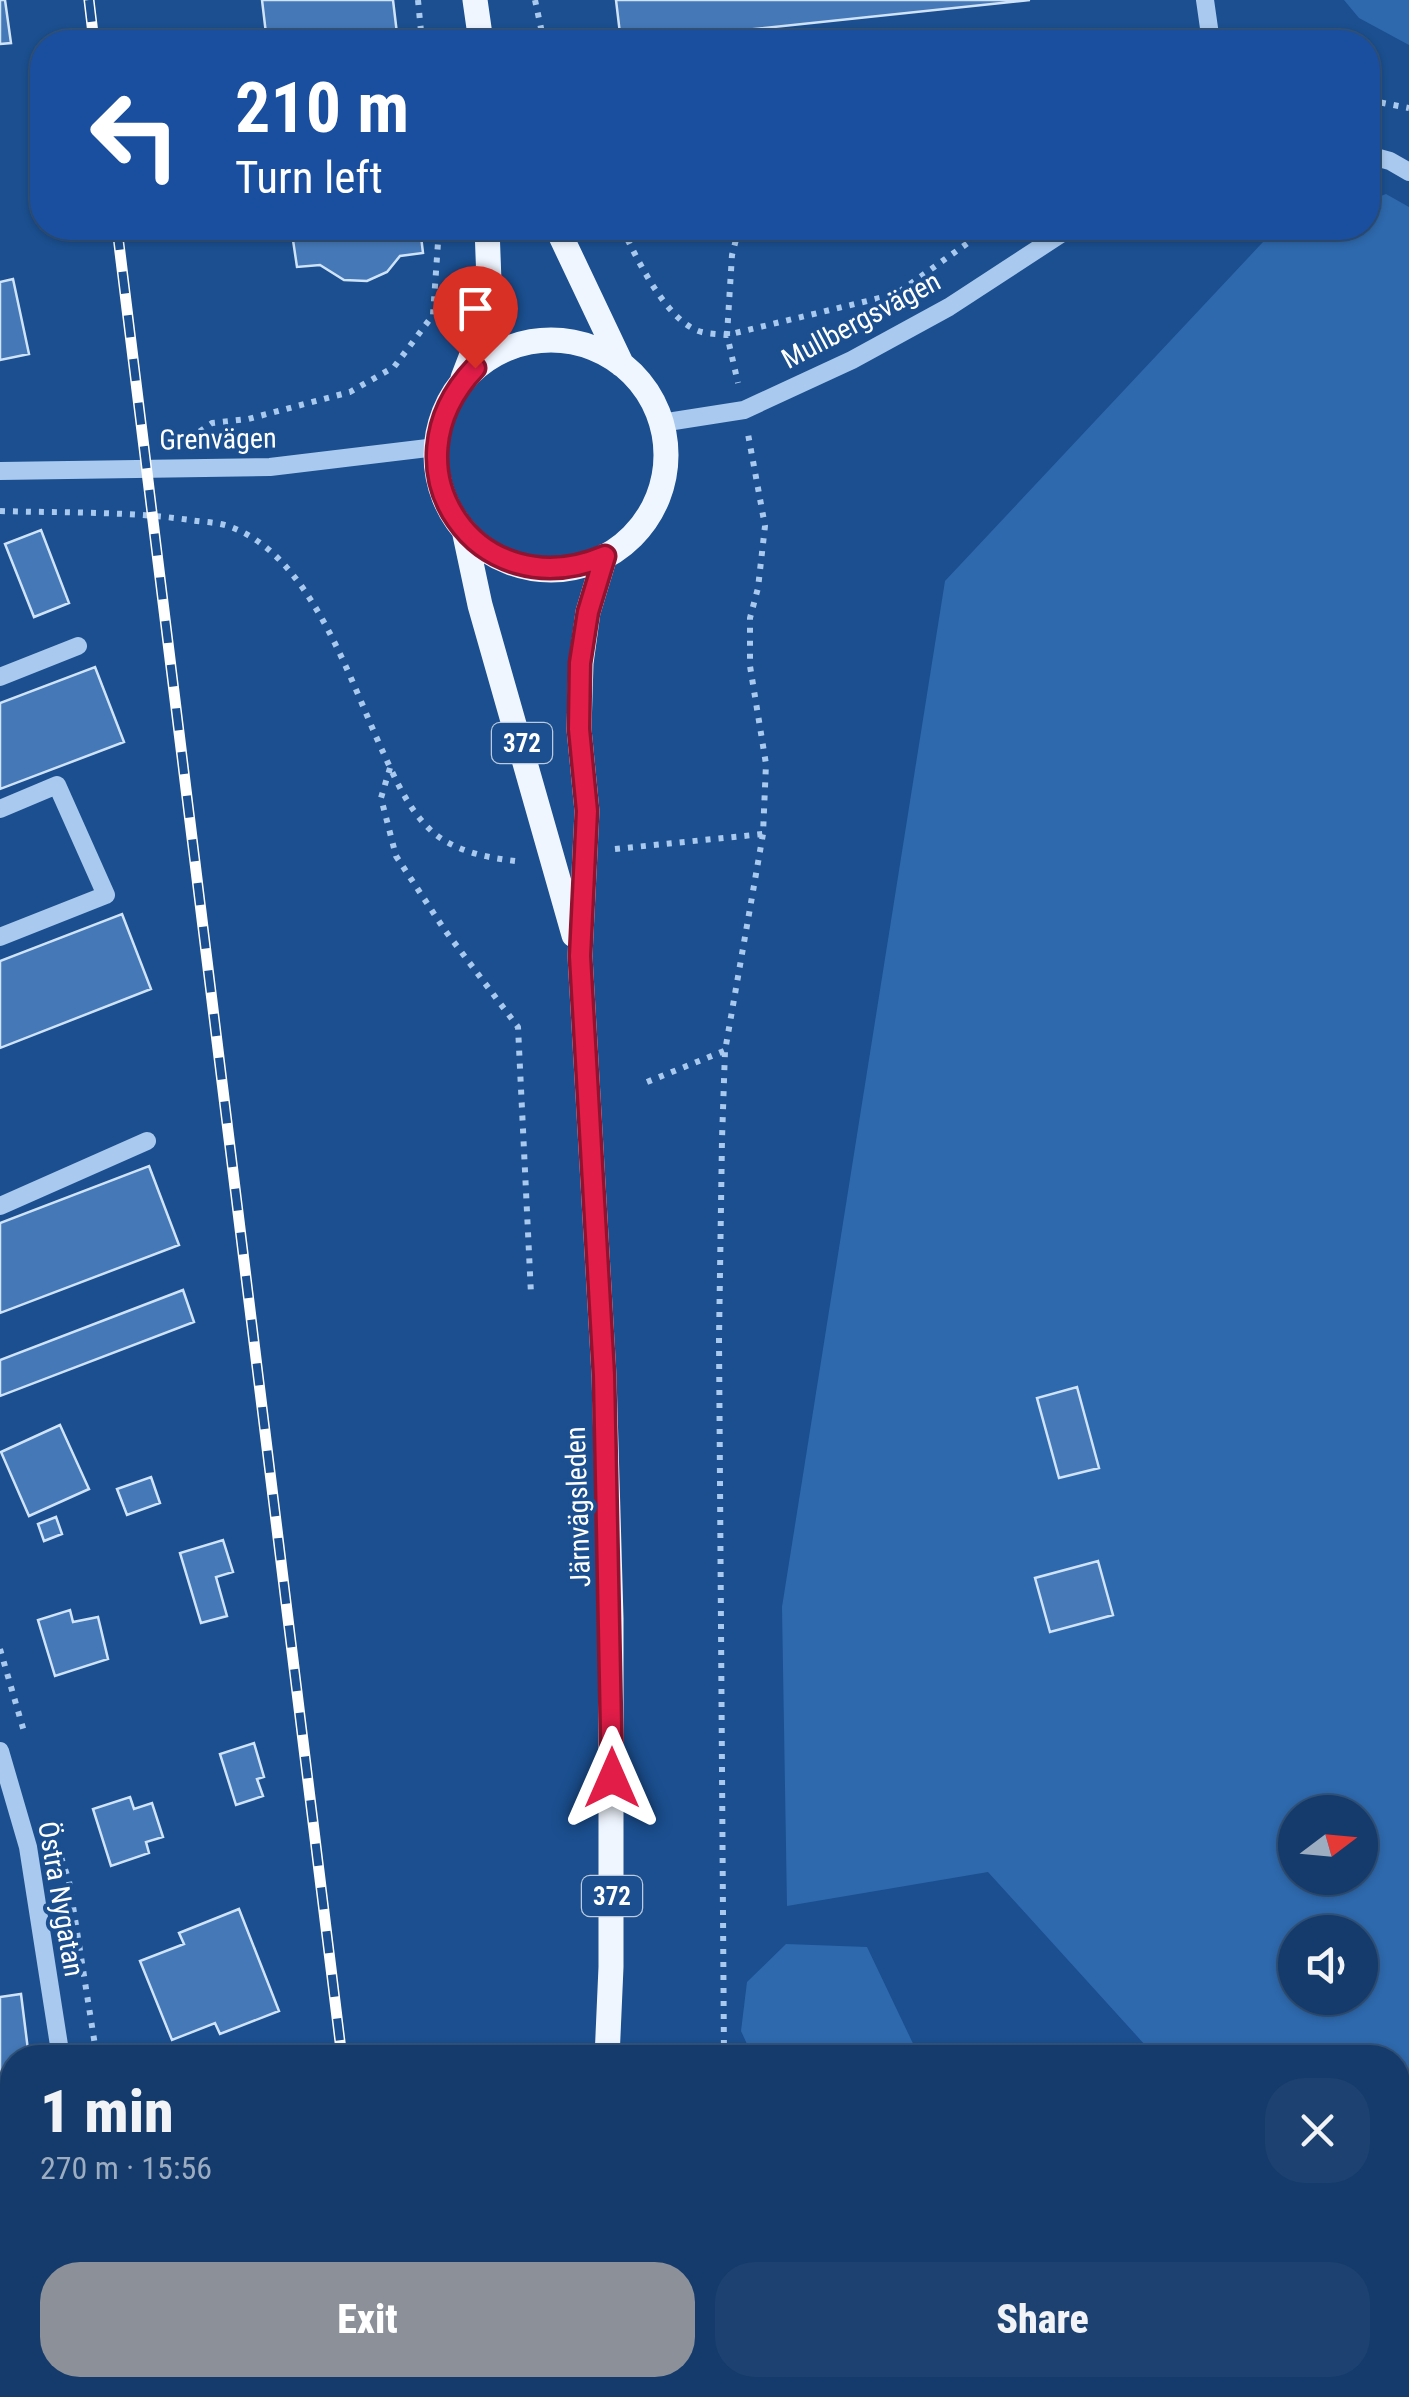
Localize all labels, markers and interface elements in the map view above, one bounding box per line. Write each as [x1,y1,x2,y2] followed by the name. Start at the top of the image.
[235,67,409,149] text: 210 m
[70,70,200,200] icon: left
[235,151,383,204] text: Turn left
[776,264,946,376] street label: Mullbergsvägen
[433,266,518,369] pin
[448,281,503,336] icon: arrive
[159,421,277,457] street label: Grenvägen
[492,723,552,763] road number: 372
[559,1426,597,1588] street label: Järnvägsleden
[560,1726,664,1830] position arrow
[1278,1795,1378,1895] north arrow
[1278,1795,1378,2015] map controls
[31,1819,91,1979] street label: Östra Nygatan
[582,1876,642,1916] road number: 372
[1278,1915,1378,2015] button: sound
[40,2076,174,2147] text: 1 min
[1265,2078,1370,2183] button: close
[40,2149,212,2187] text: 270 m · 15:56
[40,2262,695,2377] button: Exit
[715,2262,1370,2377] button: Share

